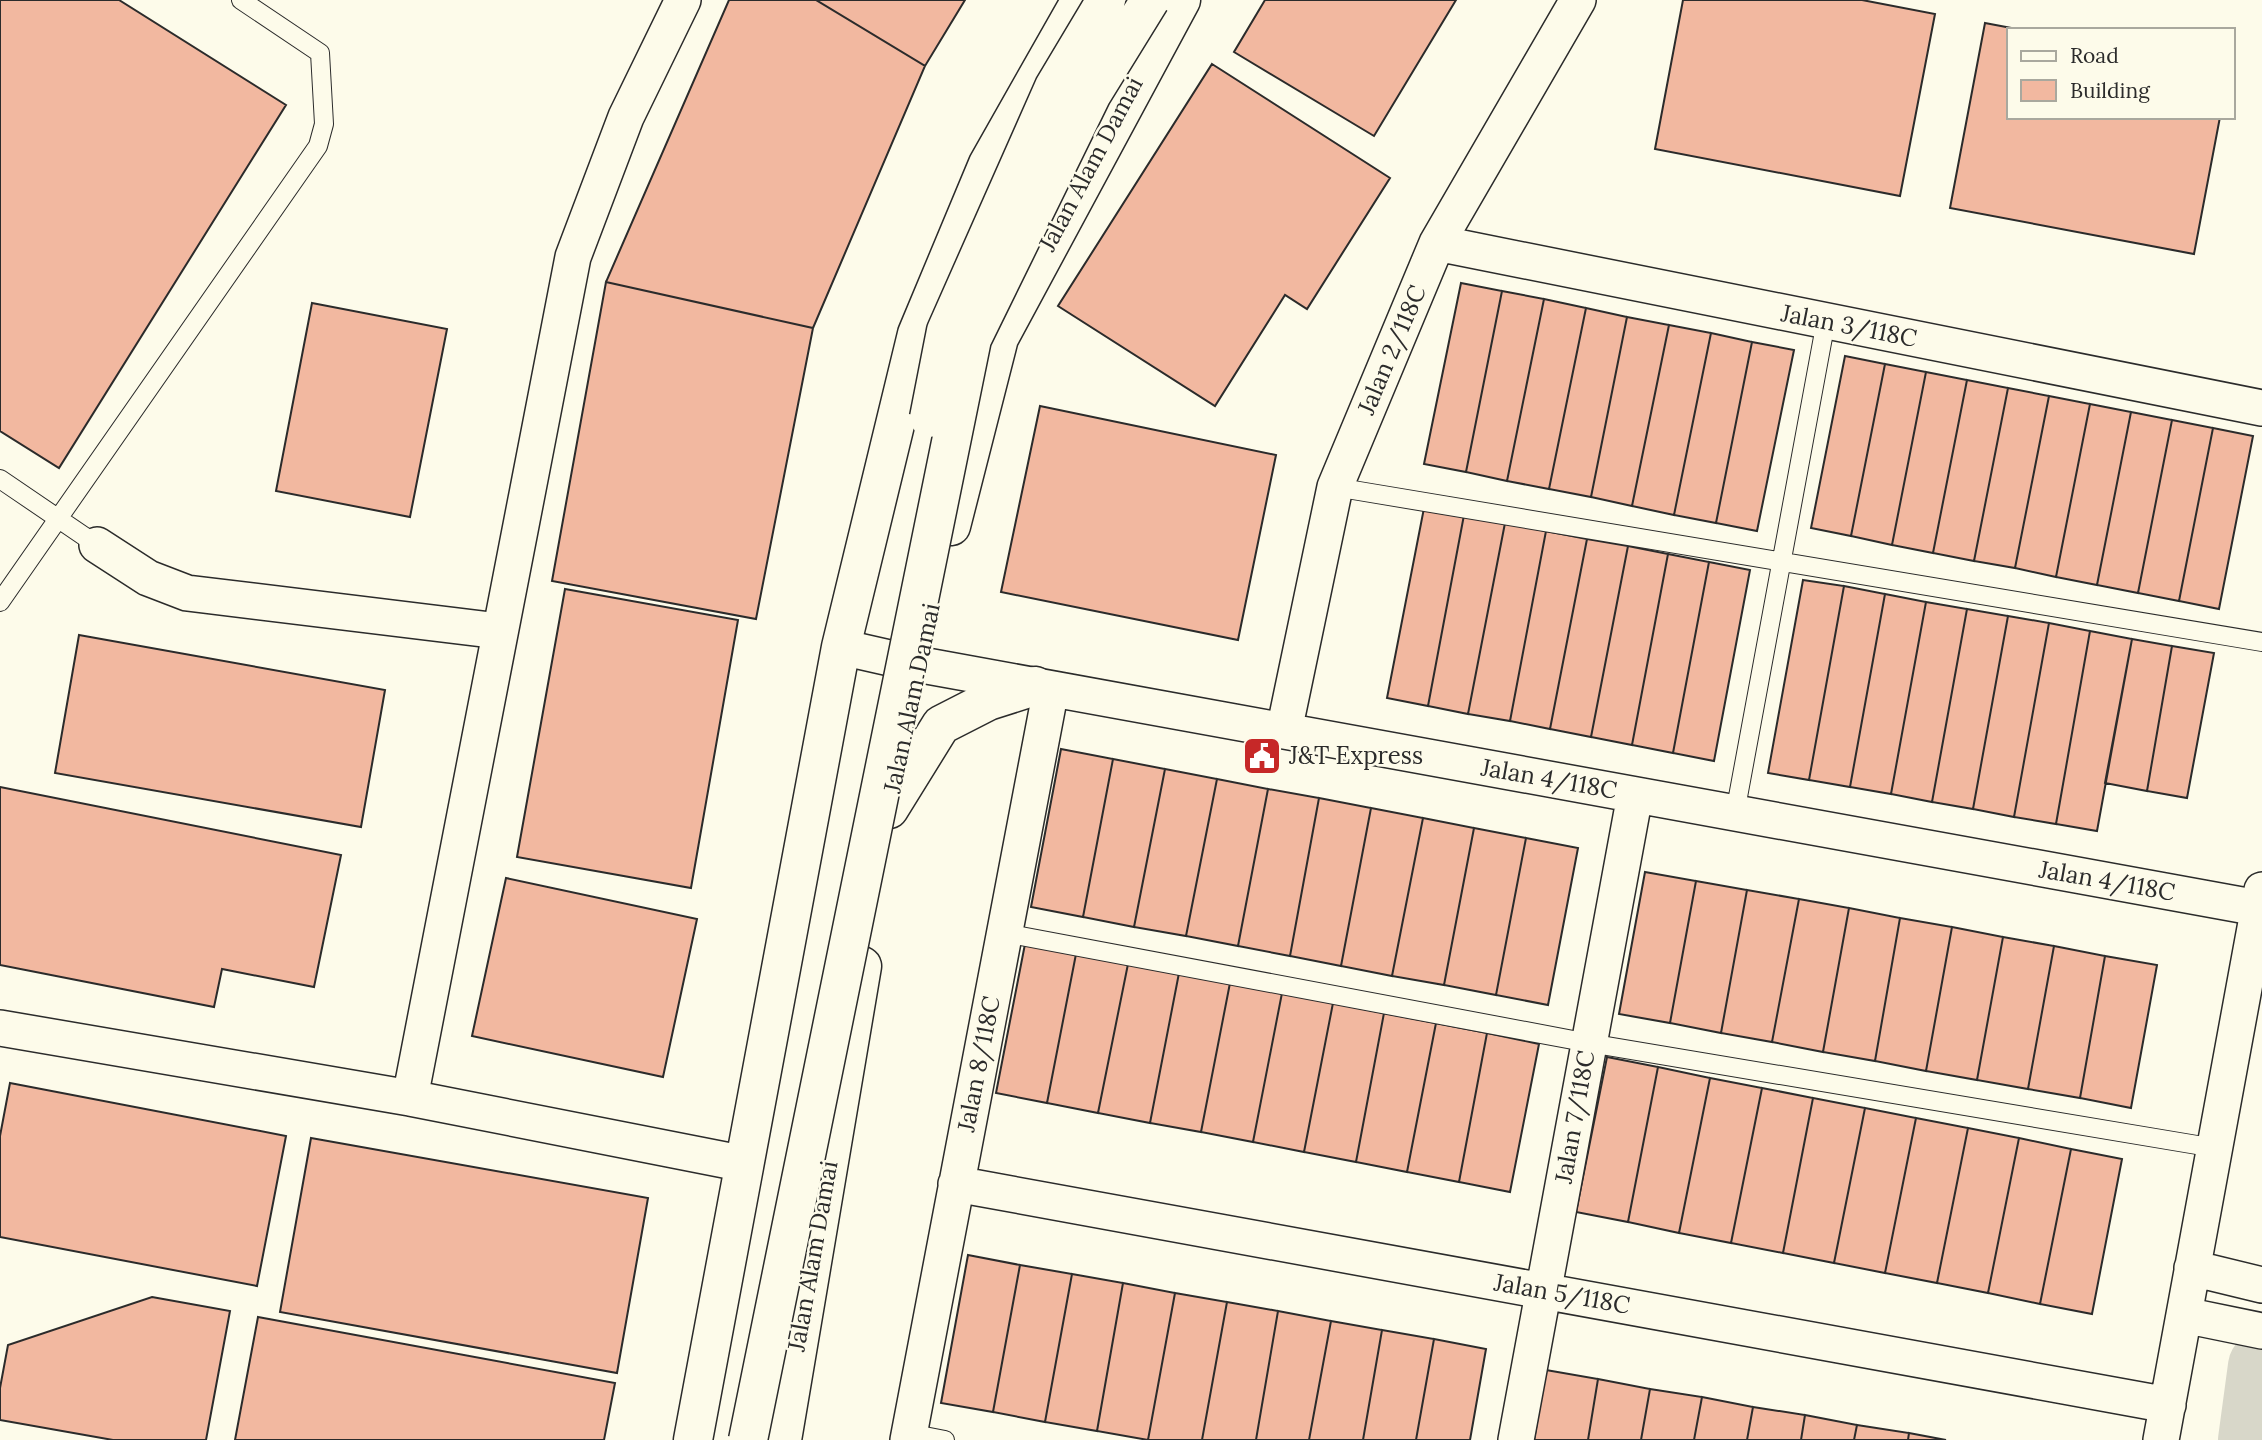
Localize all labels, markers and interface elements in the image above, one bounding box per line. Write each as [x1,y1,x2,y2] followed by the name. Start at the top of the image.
[2007,28,2234,119] legend
[2070,42,2119,69] text: Road
[1031,71,1150,257] street label: Jalan Alam Damai
[2070,77,2150,104] text: Building
[1350,280,1433,420] street label: Jalan 2/118C
[1778,297,1920,354] street label: Jalan 3/118C
[876,600,947,797] street label: Jalan Alam Damai
[1241,735,1283,777] public building icon: J&T Express
[1288,740,1423,771] place label: J&T Express
[1478,751,1620,806] street label: Jalan 4/118C
[2036,853,2178,908] street label: Jalan 4/118C
[950,993,1007,1135] street label: Jalan 8/118C
[1547,1048,1601,1187] street label: Jalan 7/118C
[780,1158,845,1355] street label: Jalan Alam Damai
[1491,1266,1633,1321] street label: Jalan 5/118C

